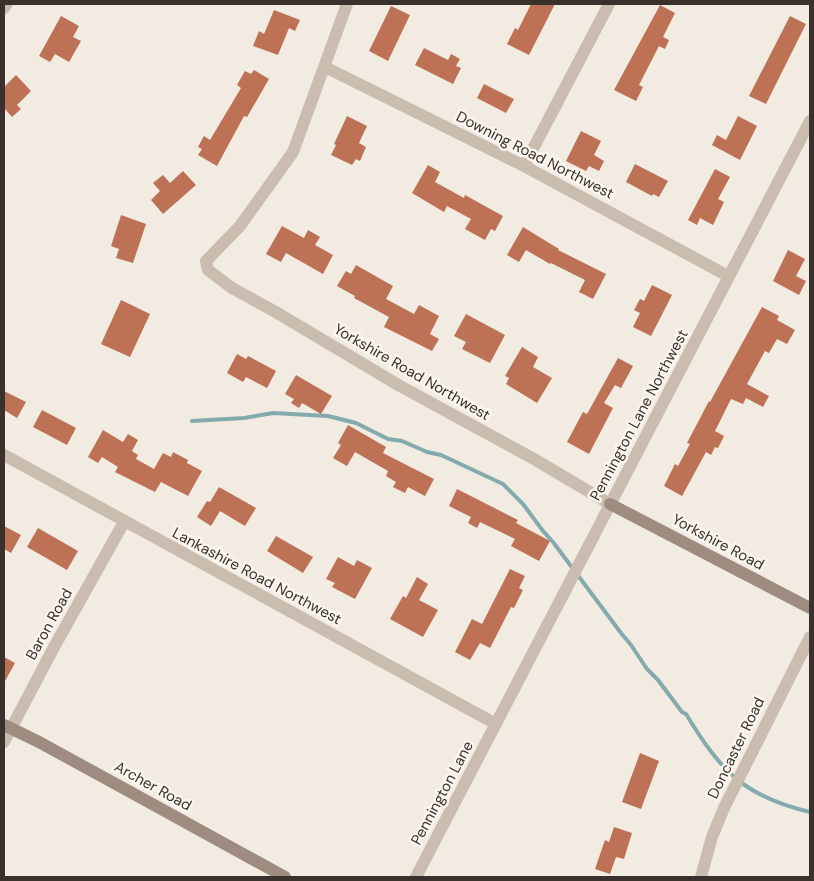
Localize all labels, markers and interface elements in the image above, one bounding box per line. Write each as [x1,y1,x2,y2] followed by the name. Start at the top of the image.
[453,106,617,204] street label: Downing Road Northwest
[330,319,494,425] street label: Yorkshire Road Northwest
[585,326,693,504] street label: Pennington Lane Northwest
[669,509,767,575] street label: Yorkshire Road
[169,523,345,629] street label: Lankashire Road Northwest
[21,585,77,663] street label: Baron Road
[703,694,769,802] street label: Doncaster Road
[406,738,478,848] street label: Pennington Lane
[111,757,195,815] street label: Archer Road

